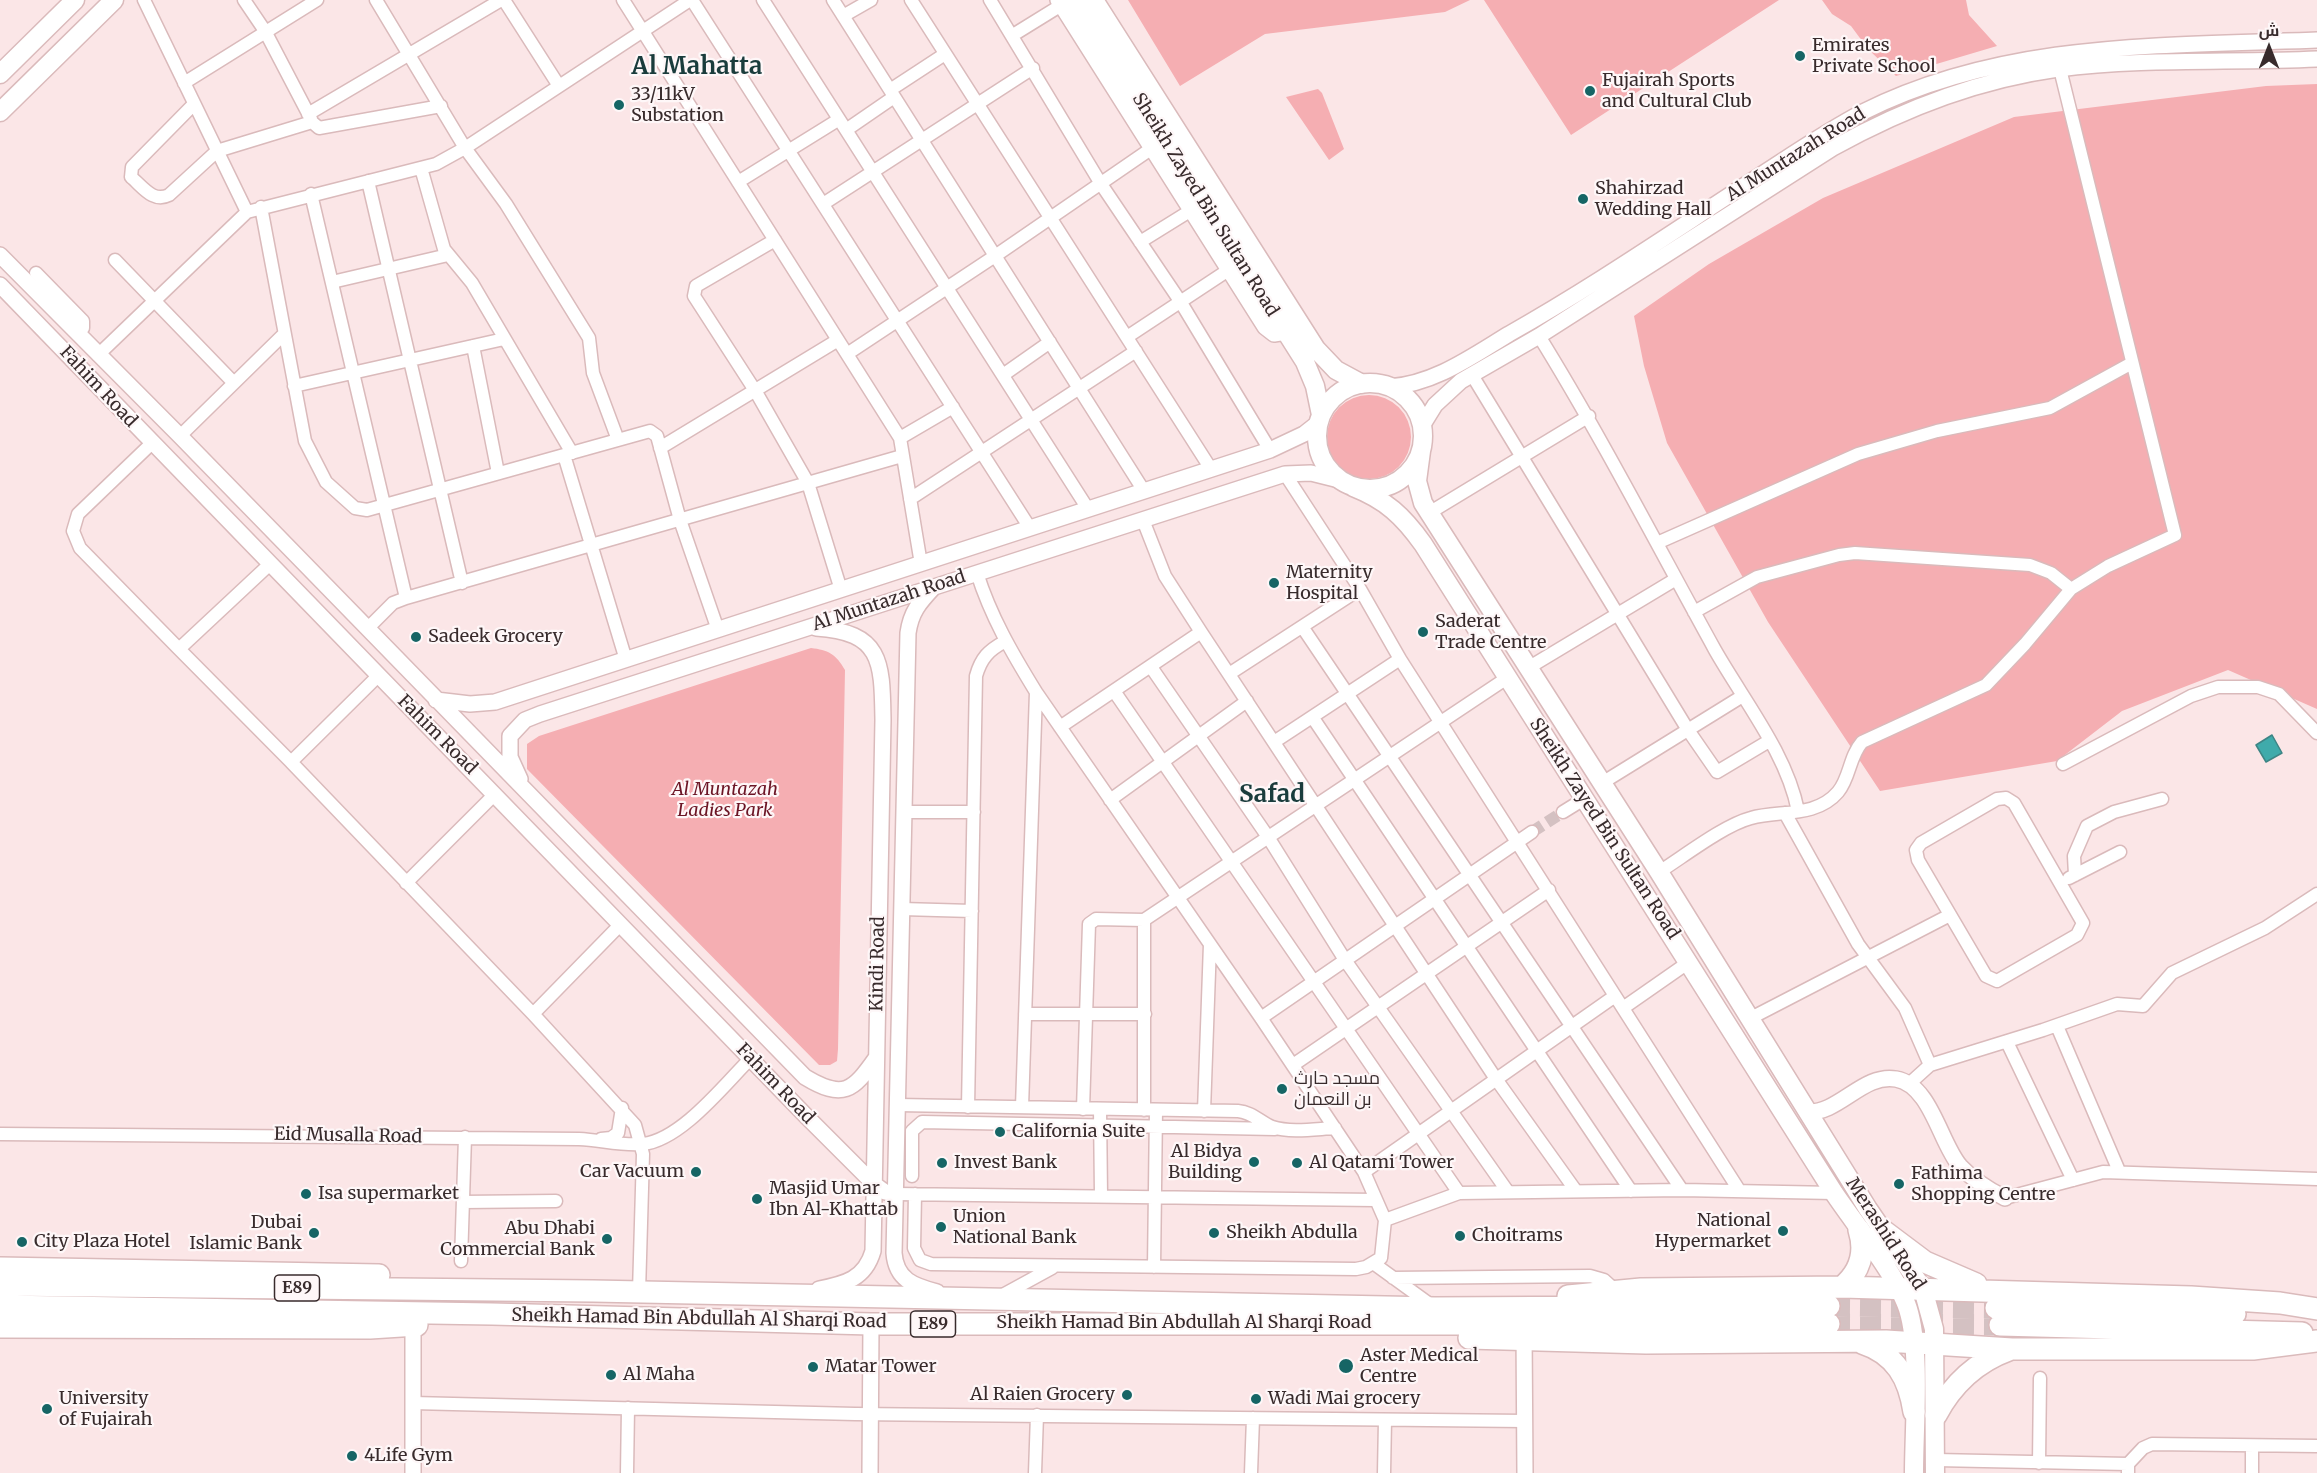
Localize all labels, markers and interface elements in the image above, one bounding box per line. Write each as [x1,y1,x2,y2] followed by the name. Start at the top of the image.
[2239,18,2299,78] north arrow
[2259,20,2279,40] text: ش
[1812,35,1936,78] place label: Emirates Private School
[1793,49,1807,63] marker: Emirates Private School
[632,53,762,81] district label: Al Mahatta
[1602,70,1751,112] place label: Fujairah Sports and Cultural Club
[631,84,724,127] place label: 33/11kV Substation
[1583,84,1597,98] marker: Fujairah Sports and Cultural Club
[1127,89,1283,321] street label: Sheikh Zayed Bin Sultan Road
[612,98,626,112] marker: 33/11kV Substation
[1723,104,1869,206] street label: Al Muntazah Road
[1595,178,1712,220] place label: Shahirzad Wedding Hall
[1576,192,1590,206] marker: Shahirzad Wedding Hall
[55,342,141,432] street label: Fahim Road
[1286,562,1373,604] place label: Maternity Hospital
[810,566,968,636] street label: Al Muntazah Road
[1267,576,1281,590] marker: Maternity Hospital
[1435,611,1546,654] place label: Saderat Trade Centre
[1416,625,1430,639] marker: Saderat Trade Centre
[428,626,563,648] place label: Sadeek Grocery
[409,630,423,644] marker: Sadeek Grocery
[393,691,481,779] street label: Fahim Road
[1524,714,1684,944] street label: Sheikh Zayed Bin Sultan Road
[672,779,778,822] park label: Al Muntazah Ladies Park
[1239,781,1305,809] district label: Safad
[866,916,890,1012] street label: Kindi Road
[731,1039,819,1129] street label: Fahim Road
[1294,1068,1380,1110] place label: مسجد حارث بن النعمان
[1275,1082,1289,1096] marker: مسجد حارث بن النعمان
[1012,1121,1145,1143] place label: California Suite
[274,1124,422,1148] street label: Eid Musalla Road
[993,1125,1007,1139] marker: California Suite
[1168,1141,1242,1184] place label: Al Bidya Building
[954,1152,1057,1174] place label: Invest Bank
[1309,1152,1454,1174] place label: Al Qatami Tower
[1247,1155,1261,1169] marker: Al Bidya Building
[935,1156,949,1170] marker: Invest Bank
[1290,1156,1304,1170] marker: Al Qatami Tower
[580,1161,684,1183] place label: Car Vacuum
[1911,1163,2056,1206] place label: Fathima Shopping Centre
[689,1165,703,1179] marker: Car Vacuum
[1841,1174,1929,1294] street label: Merashid Road
[1892,1177,1906,1191] marker: Fathima Shopping Centre
[769,1178,898,1220] place label: Masjid Umar Ibn Al-Khattab
[318,1183,459,1205] place label: Isa supermarket
[299,1187,313,1201] marker: Isa supermarket
[750,1192,764,1206] marker: Masjid Umar Ibn Al-Khattab
[953,1206,1077,1248] place label: Union National Bank
[1655,1210,1771,1252] place label: National Hypermarket
[189,1212,302,1254] place label: Dubai Islamic Bank
[440,1218,595,1260] place label: Abu Dhabi Commercial Bank
[934,1220,948,1234] marker: Union National Bank
[1226,1222,1358,1244] place label: Sheikh Abdulla
[1776,1224,1790,1238] marker: National Hypermarket
[1472,1225,1563,1247] place label: Choitrams
[307,1226,321,1240] marker: Dubai Islamic Bank
[1207,1226,1221,1240] marker: Sheikh Abdulla
[1453,1229,1467,1243] marker: Choitrams
[34,1231,170,1253] place label: City Plaza Hotel
[600,1232,614,1246] marker: Abu Dhabi Commercial Bank
[15,1235,29,1249] marker: City Plaza Hotel
[274,1275,320,1301] road number: E89
[511,1305,887,1333] street label: Sheikh Hamad Bin Abdullah Al Sharqi Road
[910,1311,956,1337] road number: E89
[996,1312,1372,1334] street label: Sheikh Hamad Bin Abdullah Al Sharqi Road
[1360,1345,1478,1388] place label: Aster Medical Centre
[825,1356,936,1378] place label: Matar Tower
[1337,1357,1355,1375] marker: Aster Medical Centre
[806,1360,820,1374] marker: Matar Tower
[623,1364,695,1386] place label: Al Maha
[604,1368,618,1382] marker: Al Maha
[970,1384,1115,1406] place label: Al Raien Grocery
[59,1388,153,1430] place label: University of Fujairah
[1120,1388,1134,1402] marker: Al Raien Grocery
[1268,1388,1420,1410] place label: Wadi Mai grocery
[1249,1392,1263,1406] marker: Wadi Mai grocery
[40,1402,54,1416] marker: University of Fujairah
[364,1445,453,1467] place label: 4Life Gym
[345,1449,359,1463] marker: 4Life Gym

